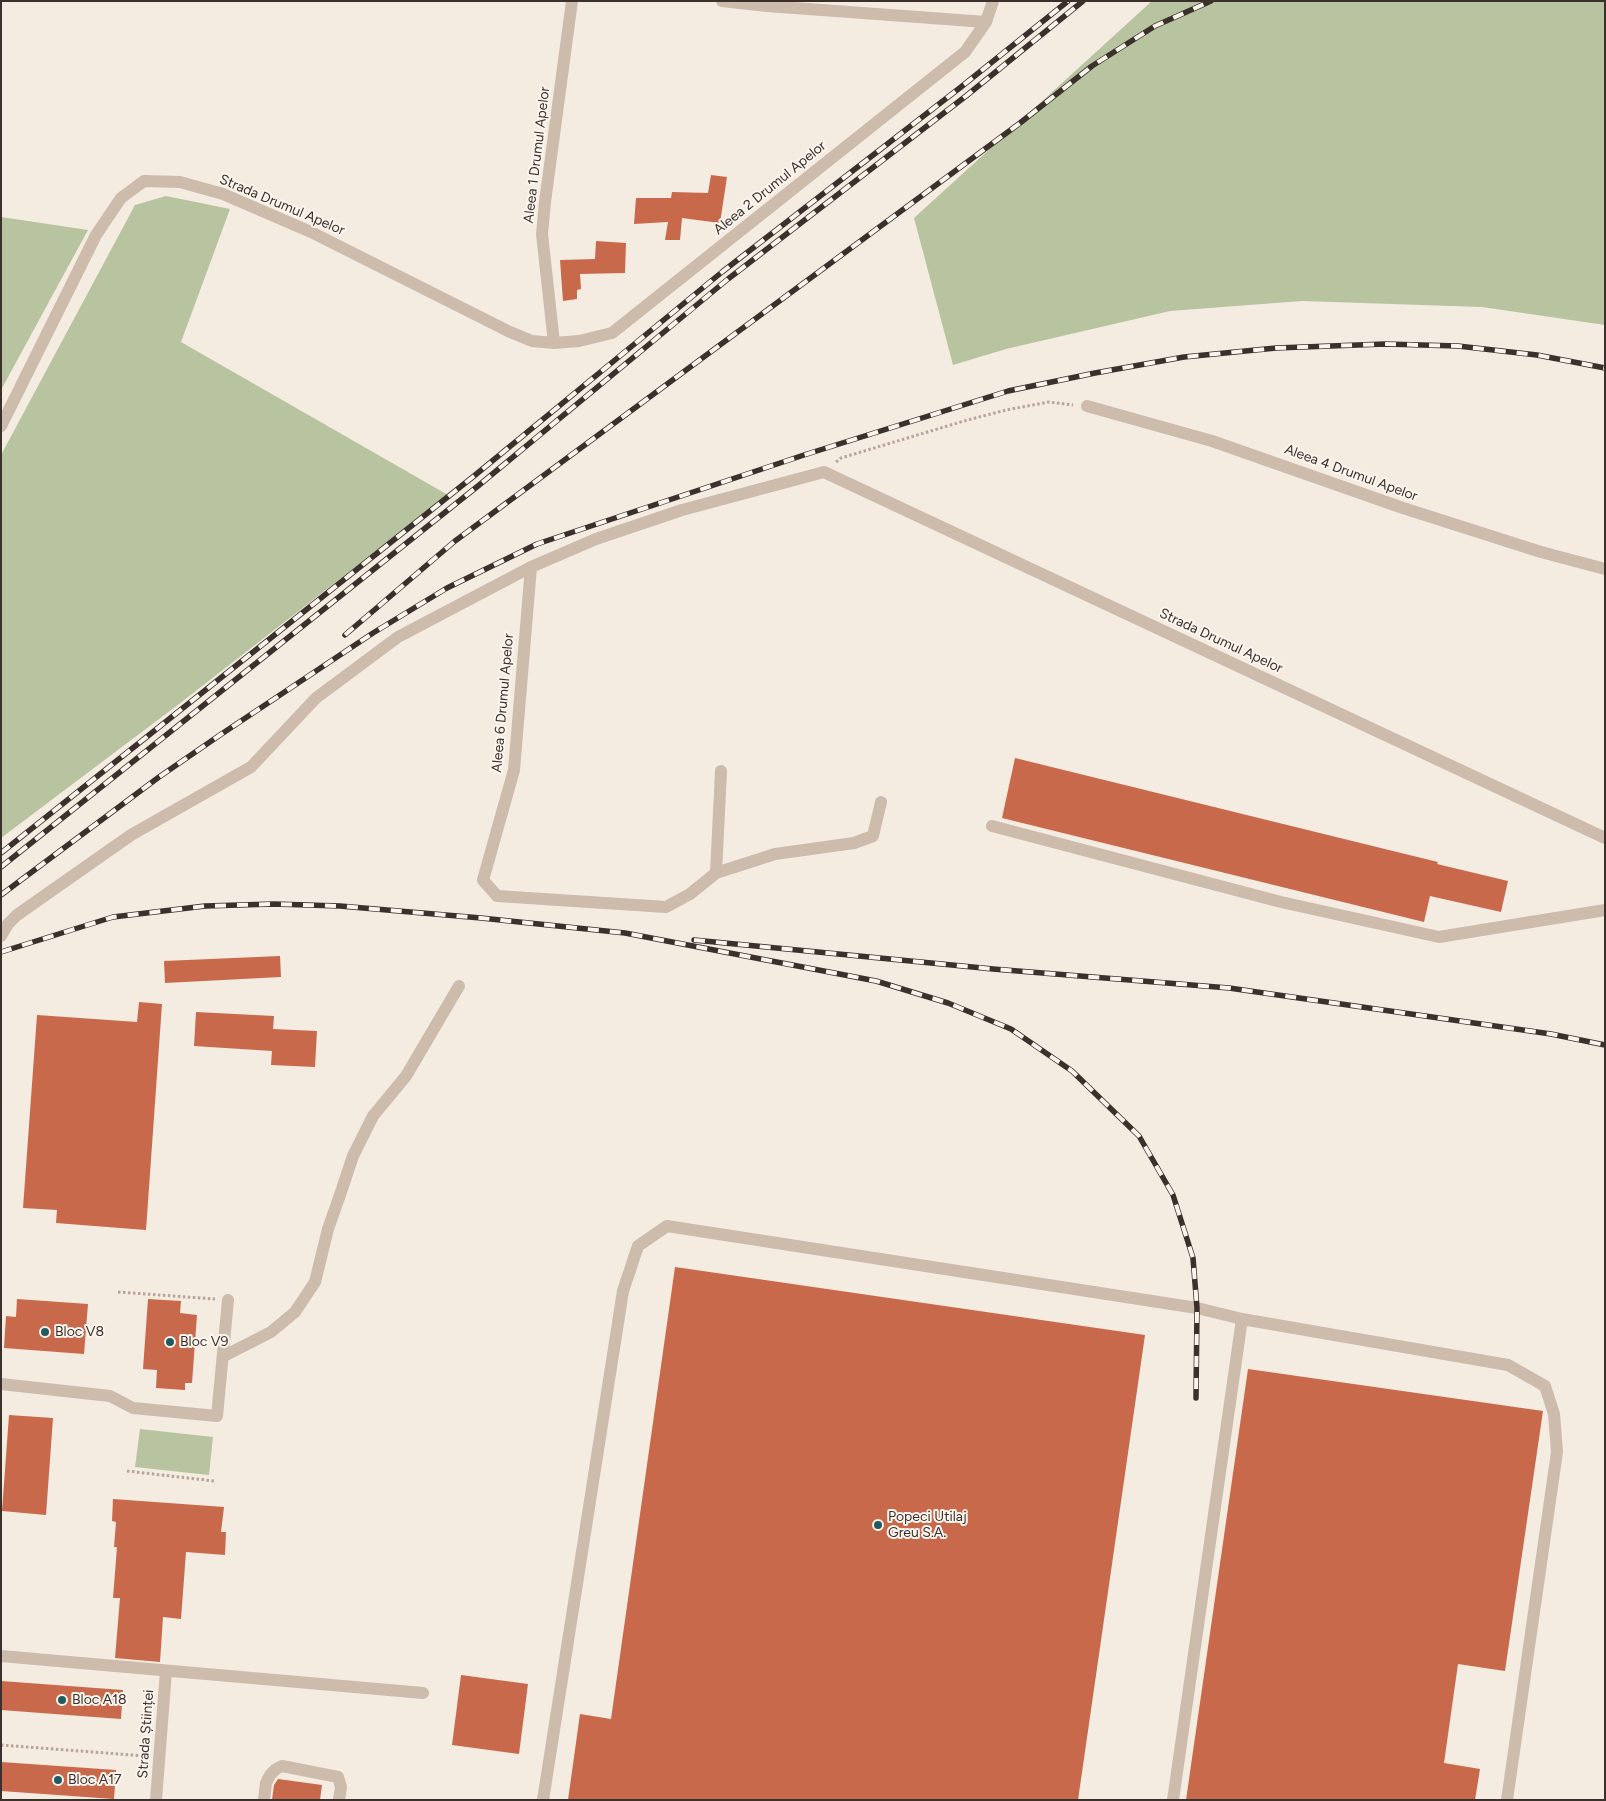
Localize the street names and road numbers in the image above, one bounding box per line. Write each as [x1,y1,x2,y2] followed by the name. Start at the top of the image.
[520,86,554,224] street label: Aleea 1 Drumul Apelor
[711,138,829,238] street label: Aleea 2 Drumul Apelor
[217,171,347,239] street label: Strada Drumul Apelor
[1282,441,1420,505] street label: Aleea 4 Drumul Apelor
[1157,605,1285,677] street label: Strada Drumul Apelor
[489,633,517,773] street label: Aleea 6 Drumul Apelor
[135,1689,157,1779] street label: Strada Științei

